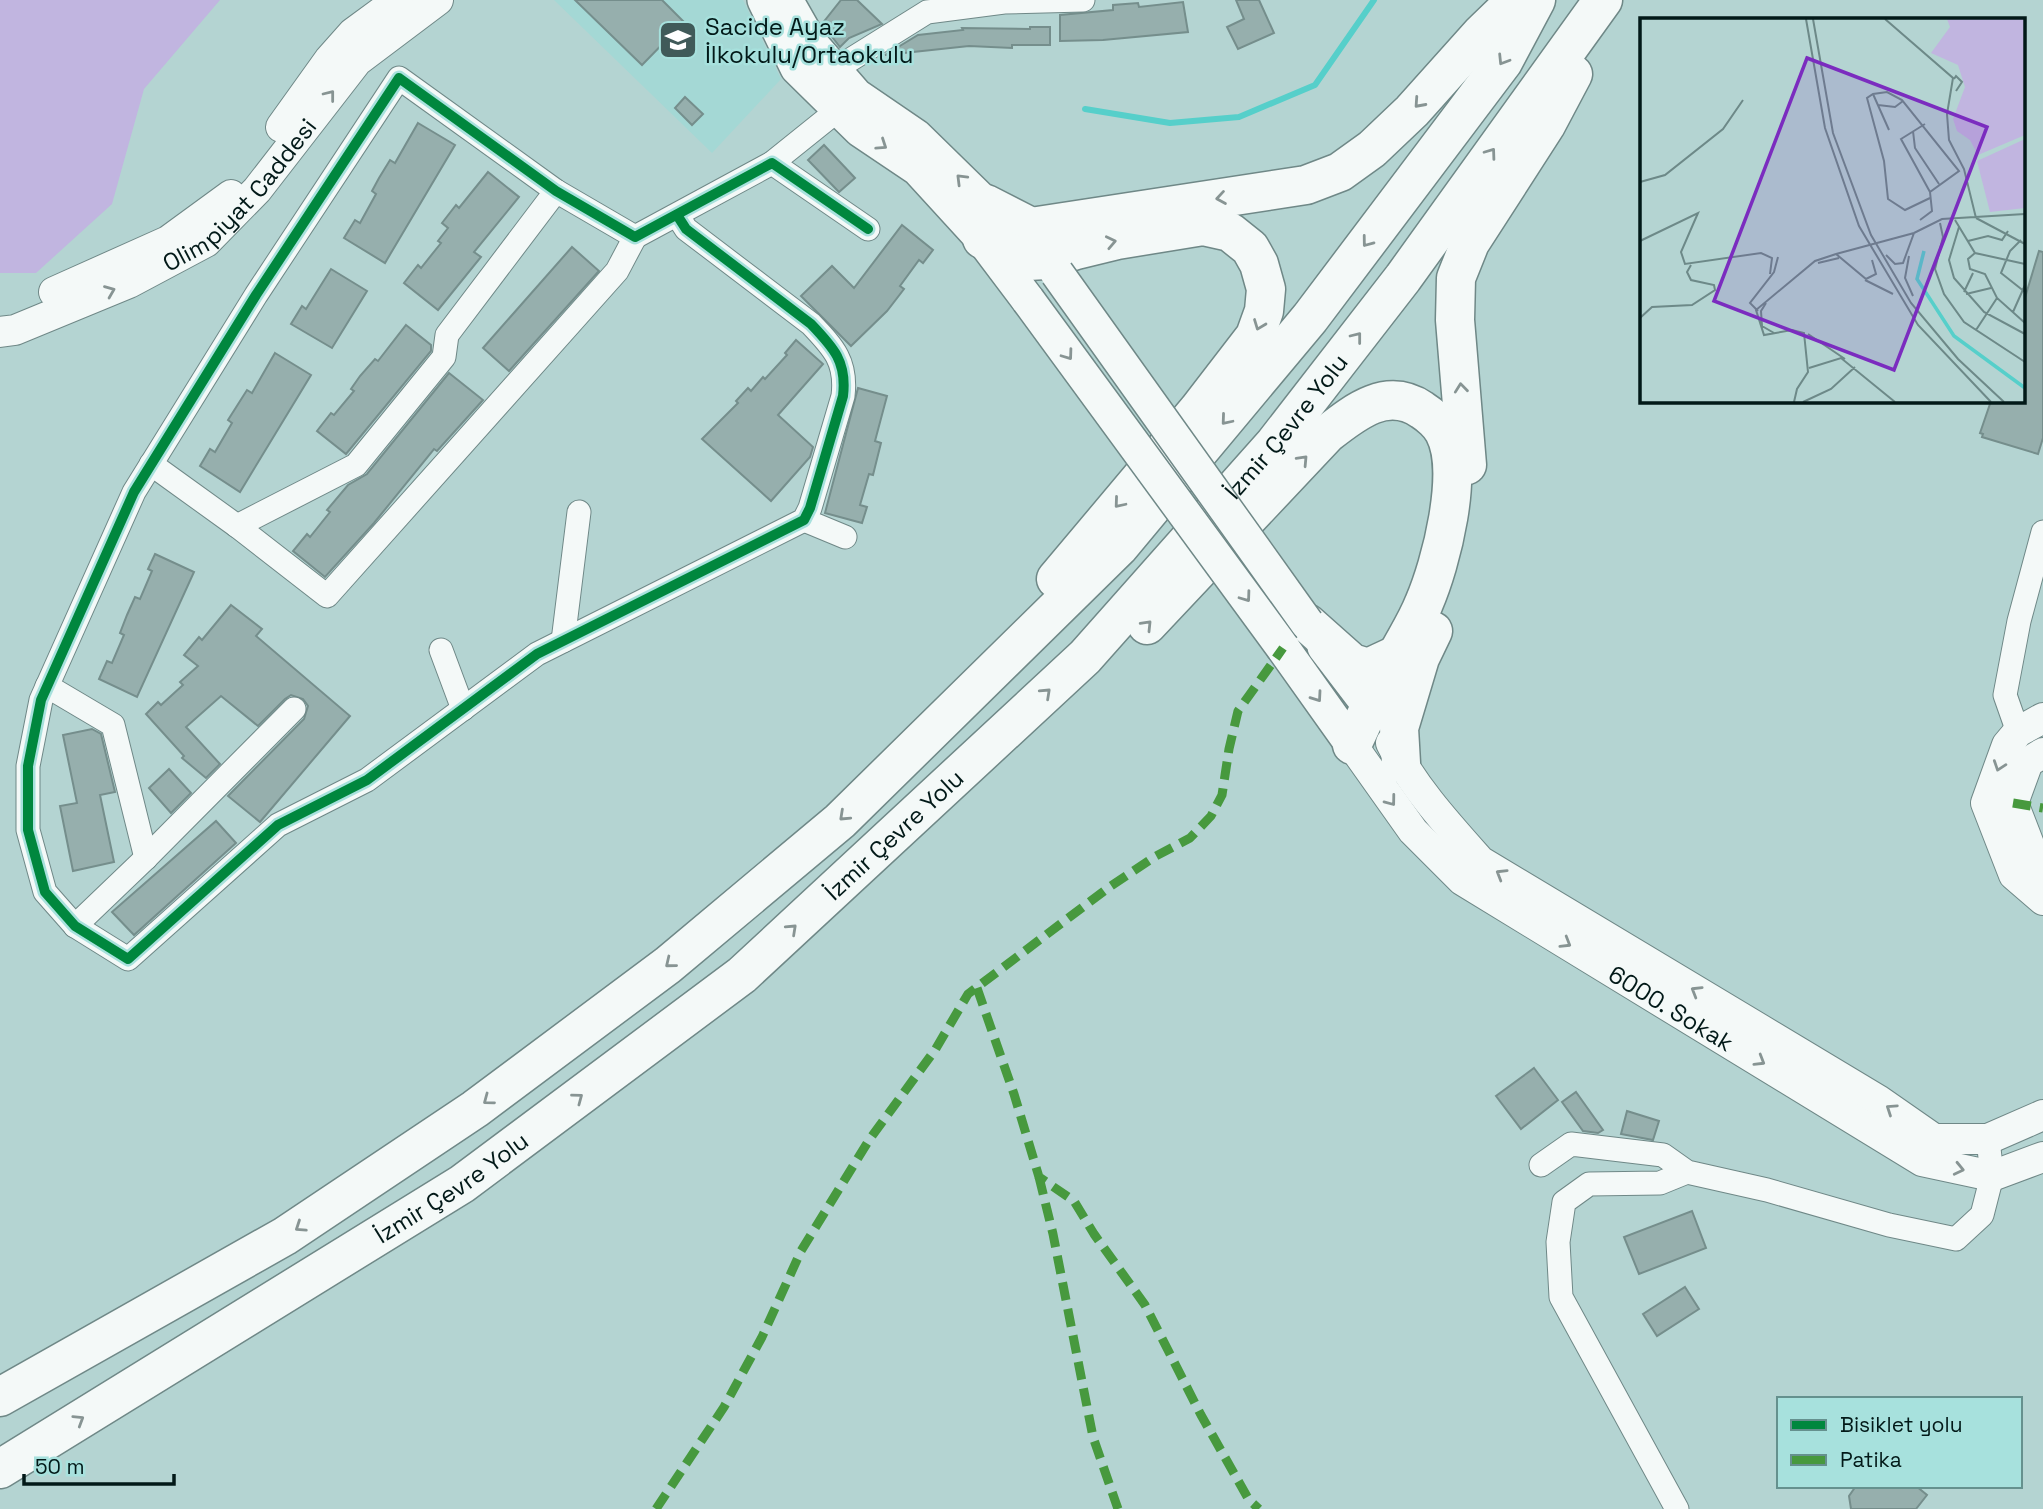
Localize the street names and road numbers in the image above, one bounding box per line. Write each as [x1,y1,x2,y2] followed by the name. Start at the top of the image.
[157,112,323,278] street label: Olimpiyat Caddesi
[1217,347,1354,505] street label: İzmir Çevre Yolu
[817,762,970,907] street label: İzmir Çevre Yolu
[1603,958,1740,1058] street label: 6000. Sokak
[368,1125,534,1250] street label: İzmir Çevre Yolu

